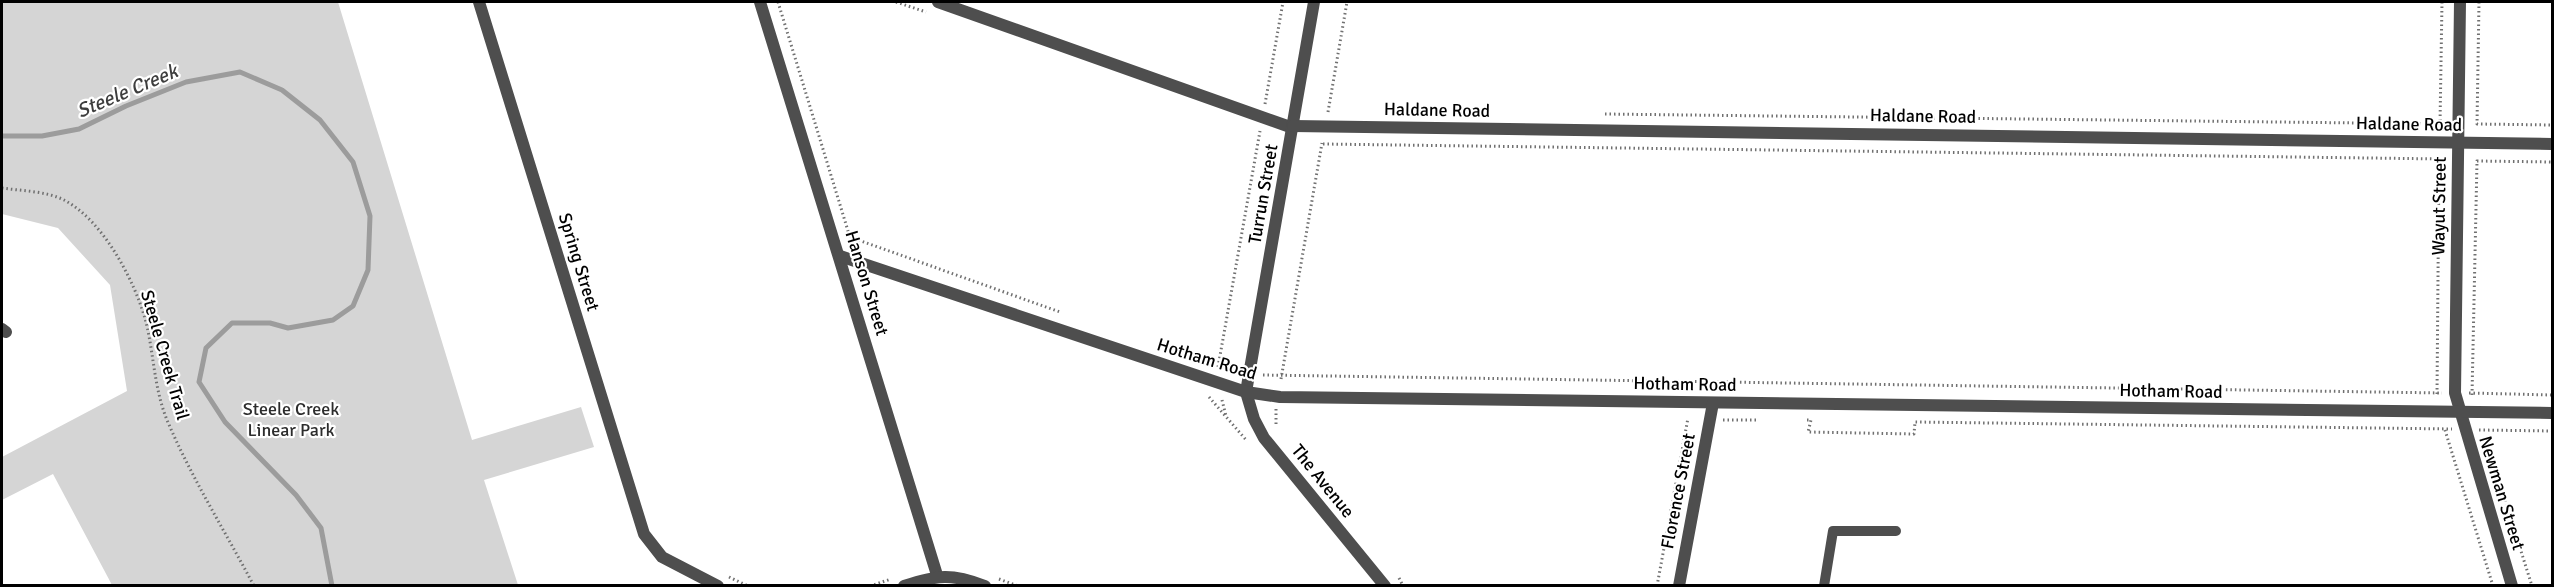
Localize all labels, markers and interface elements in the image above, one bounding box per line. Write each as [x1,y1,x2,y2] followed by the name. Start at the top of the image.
[73,58,183,123] water label: Steele Creek
[1384,98,1490,122] street label: Haldane Road
[1870,104,1976,128] street label: Haldane Road
[2356,112,2462,136] street label: Haldane Road
[1243,142,1283,246] street label: Turrun Street
[2427,156,2451,256] street label: Wayut Street
[554,210,604,314] street label: Spring Street
[841,228,893,338] street label: Hanson Street
[136,287,194,423] street label: Steele Creek Trail
[1154,333,1260,385] street label: Hotham Road
[1633,372,1737,396] street label: Hotham Road
[2119,379,2223,403] street label: Hotham Road
[243,398,339,441] park label: Steele Creek Linear Park
[1656,431,1700,551] street label: Florence Street
[2474,433,2530,553] street label: Newman Street
[1287,440,1359,522] street label: The Avenue

